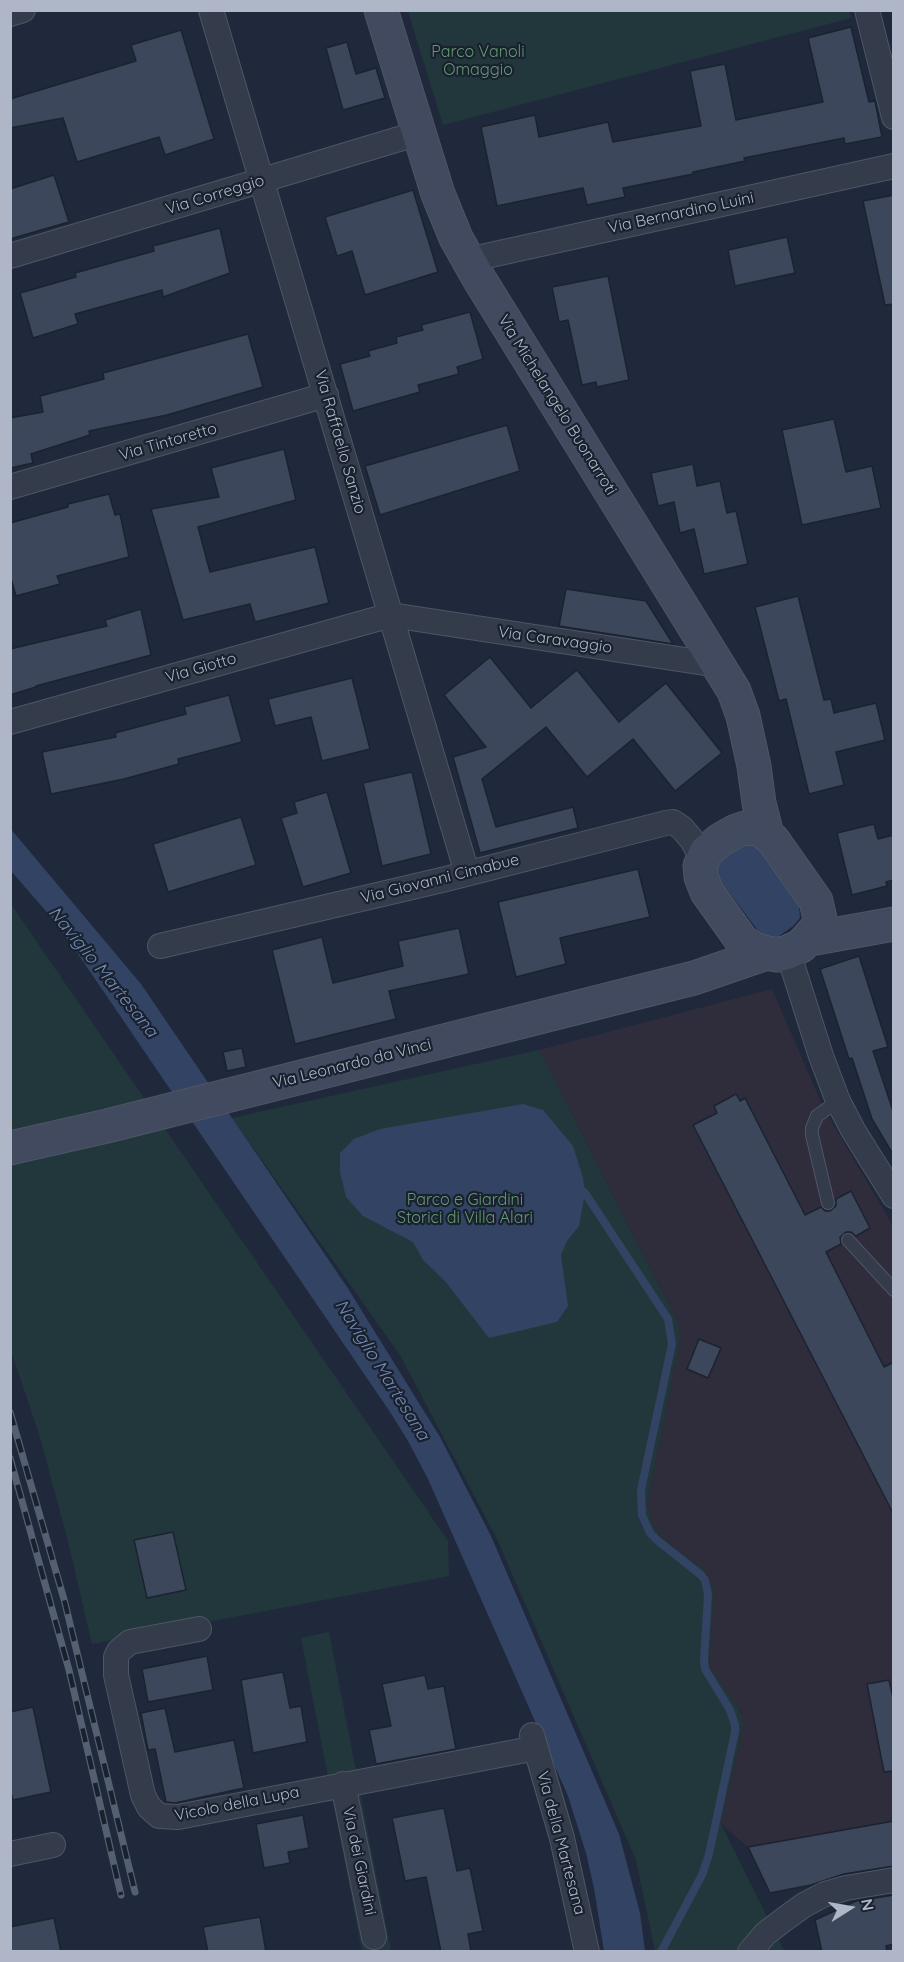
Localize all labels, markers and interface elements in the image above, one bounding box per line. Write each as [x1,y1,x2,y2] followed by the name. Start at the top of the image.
[431,42,525,80] park label: Parco Vanoli Omaggio
[163,171,267,219] street label: Via Correggio
[606,188,756,238] street label: Via Bernardino Luini
[494,311,620,499] street label: Via Michelangelo Buonarroti
[310,368,370,516] street label: Via Raffaello Sanzio
[117,419,219,465] street label: Via Tintoretto
[497,622,613,658] street label: Via Caravaggio
[163,649,239,687] street label: Via Giotto
[359,850,521,908] street label: Via Giovanni Cimabue
[44,902,162,1042] water label: Naviglio Martesana
[271,1035,433,1093] street label: Via Leonardo da Vinci
[397,1190,533,1228] park label: Parco e Giardini Storici di Villa Alari
[330,1296,434,1444] water label: Naviglio Martesana
[533,1769,589,1917] street label: Via della Martesana
[173,1782,301,1826] street label: Vicolo della Lupa
[338,1805,380,1917] street label: Via dei Giardini
[820,1878,880,1938] north arrow
[857,1897,879,1912] text: N

